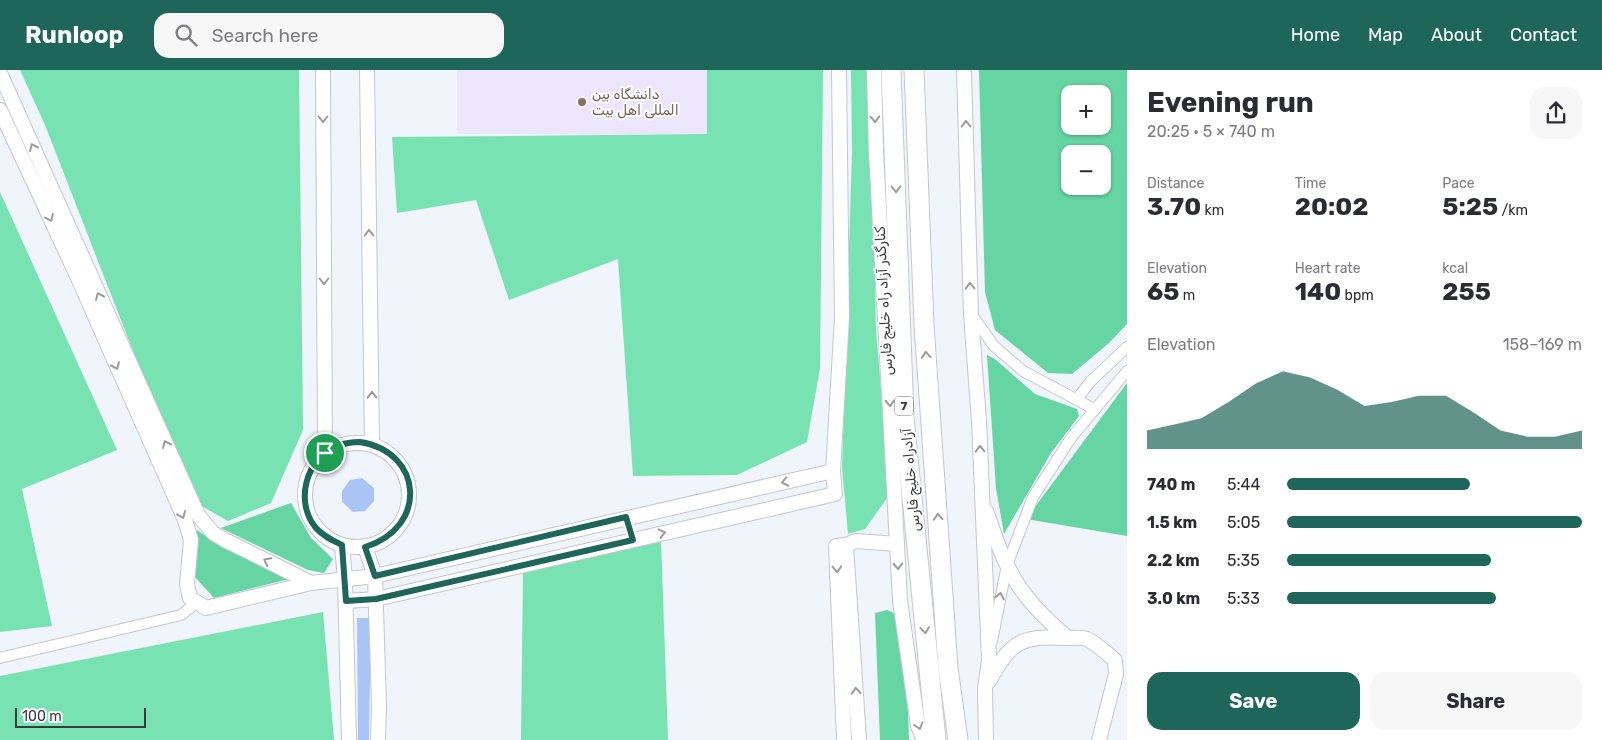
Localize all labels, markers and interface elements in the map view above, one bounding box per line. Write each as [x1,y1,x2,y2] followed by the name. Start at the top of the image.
[154,13,504,58] search box
[25,21,124,49] text: Runloop
[172,21,200,49] icon: search
[212,24,318,47] text: Search here
[1291,24,1340,46] text: Home
[1368,24,1403,46] text: Map
[1431,24,1482,46] text: About
[1510,24,1577,46] text: Contact
[1061,85,1111,195] map controls
[1061,85,1111,135] button: +
[592,86,679,119] place label: دانشگاه بین المللی اهل بیت
[1147,86,1314,119] text: Evening run
[1530,87,1582,139] button: share
[576,96,588,108] marker: دانشگاه بین المللی اهل بیت
[318,115,328,123] one-way arrow
[870,115,881,123] one-way arrow
[960,120,971,128] one-way arrow
[1147,122,1275,141] text: 20:25 · 5 × 740 m
[28,143,39,152] one-way arrow
[1061,145,1111,195] button: −
[1147,175,1204,192] text: Distance
[1295,175,1326,192] text: Time
[1442,175,1474,192] text: Pace
[890,185,901,193] one-way arrow
[1147,192,1201,221] text: 3.70
[1295,192,1368,221] text: 20:02
[1442,192,1498,221] text: 5:25
[1201,202,1224,219] text: km
[1498,202,1528,219] text: /km
[44,213,54,222] one-way arrow
[872,225,898,376] street label: کنارگذر آزاد راه خلیج فارس
[364,229,374,236] one-way arrow
[1147,260,1207,277] text: Elevation
[1295,260,1361,277] text: Heart rate
[1442,260,1468,277] text: kcal
[1147,277,1179,306] text: 65
[1295,277,1341,306] text: 140
[1442,277,1491,306] text: 255
[319,278,329,285] one-way arrow
[965,282,976,290] one-way arrow
[1179,287,1195,304] text: m
[1341,287,1374,304] text: bpm
[94,292,105,301] one-way arrow
[1147,335,1216,354] text: Elevation
[1503,335,1582,354] text: 158–169 m
[921,351,932,359] one-way arrow
[110,361,121,370] one-way arrow
[367,391,377,399] one-way arrow
[895,396,913,416] road number: 7
[884,400,895,408] one-way arrow
[898,427,926,532] street label: آزادراه خلیج فارس
[304,432,346,474] pin
[311,439,339,467] icon: arrive
[161,440,172,449] one-way arrow
[975,444,985,452] one-way arrow
[1147,475,1196,494] text: 740 m
[1227,475,1260,494] text: 5:44
[781,476,790,487] one-way arrow
[175,510,186,519] one-way arrow
[932,513,943,521] one-way arrow
[1147,513,1197,532] text: 1.5 km
[1227,513,1260,532] text: 5:05
[658,528,667,539] one-way arrow
[1147,551,1200,570] text: 2.2 km
[1227,551,1260,570] text: 5:35
[263,557,272,567] one-way arrow
[892,562,903,570] one-way arrow
[832,566,843,574] one-way arrow
[1147,589,1200,608] text: 3.0 km
[1227,589,1260,608] text: 5:33
[994,592,1005,600] one-way arrow
[919,626,930,634] one-way arrow
[1147,672,1360,730] button: Save
[1370,672,1582,730] button: Share
[850,687,861,695] one-way arrow
[15,705,146,728] scale bar
[22,708,62,725] text: 100 m
[914,722,924,730] one-way arrow

